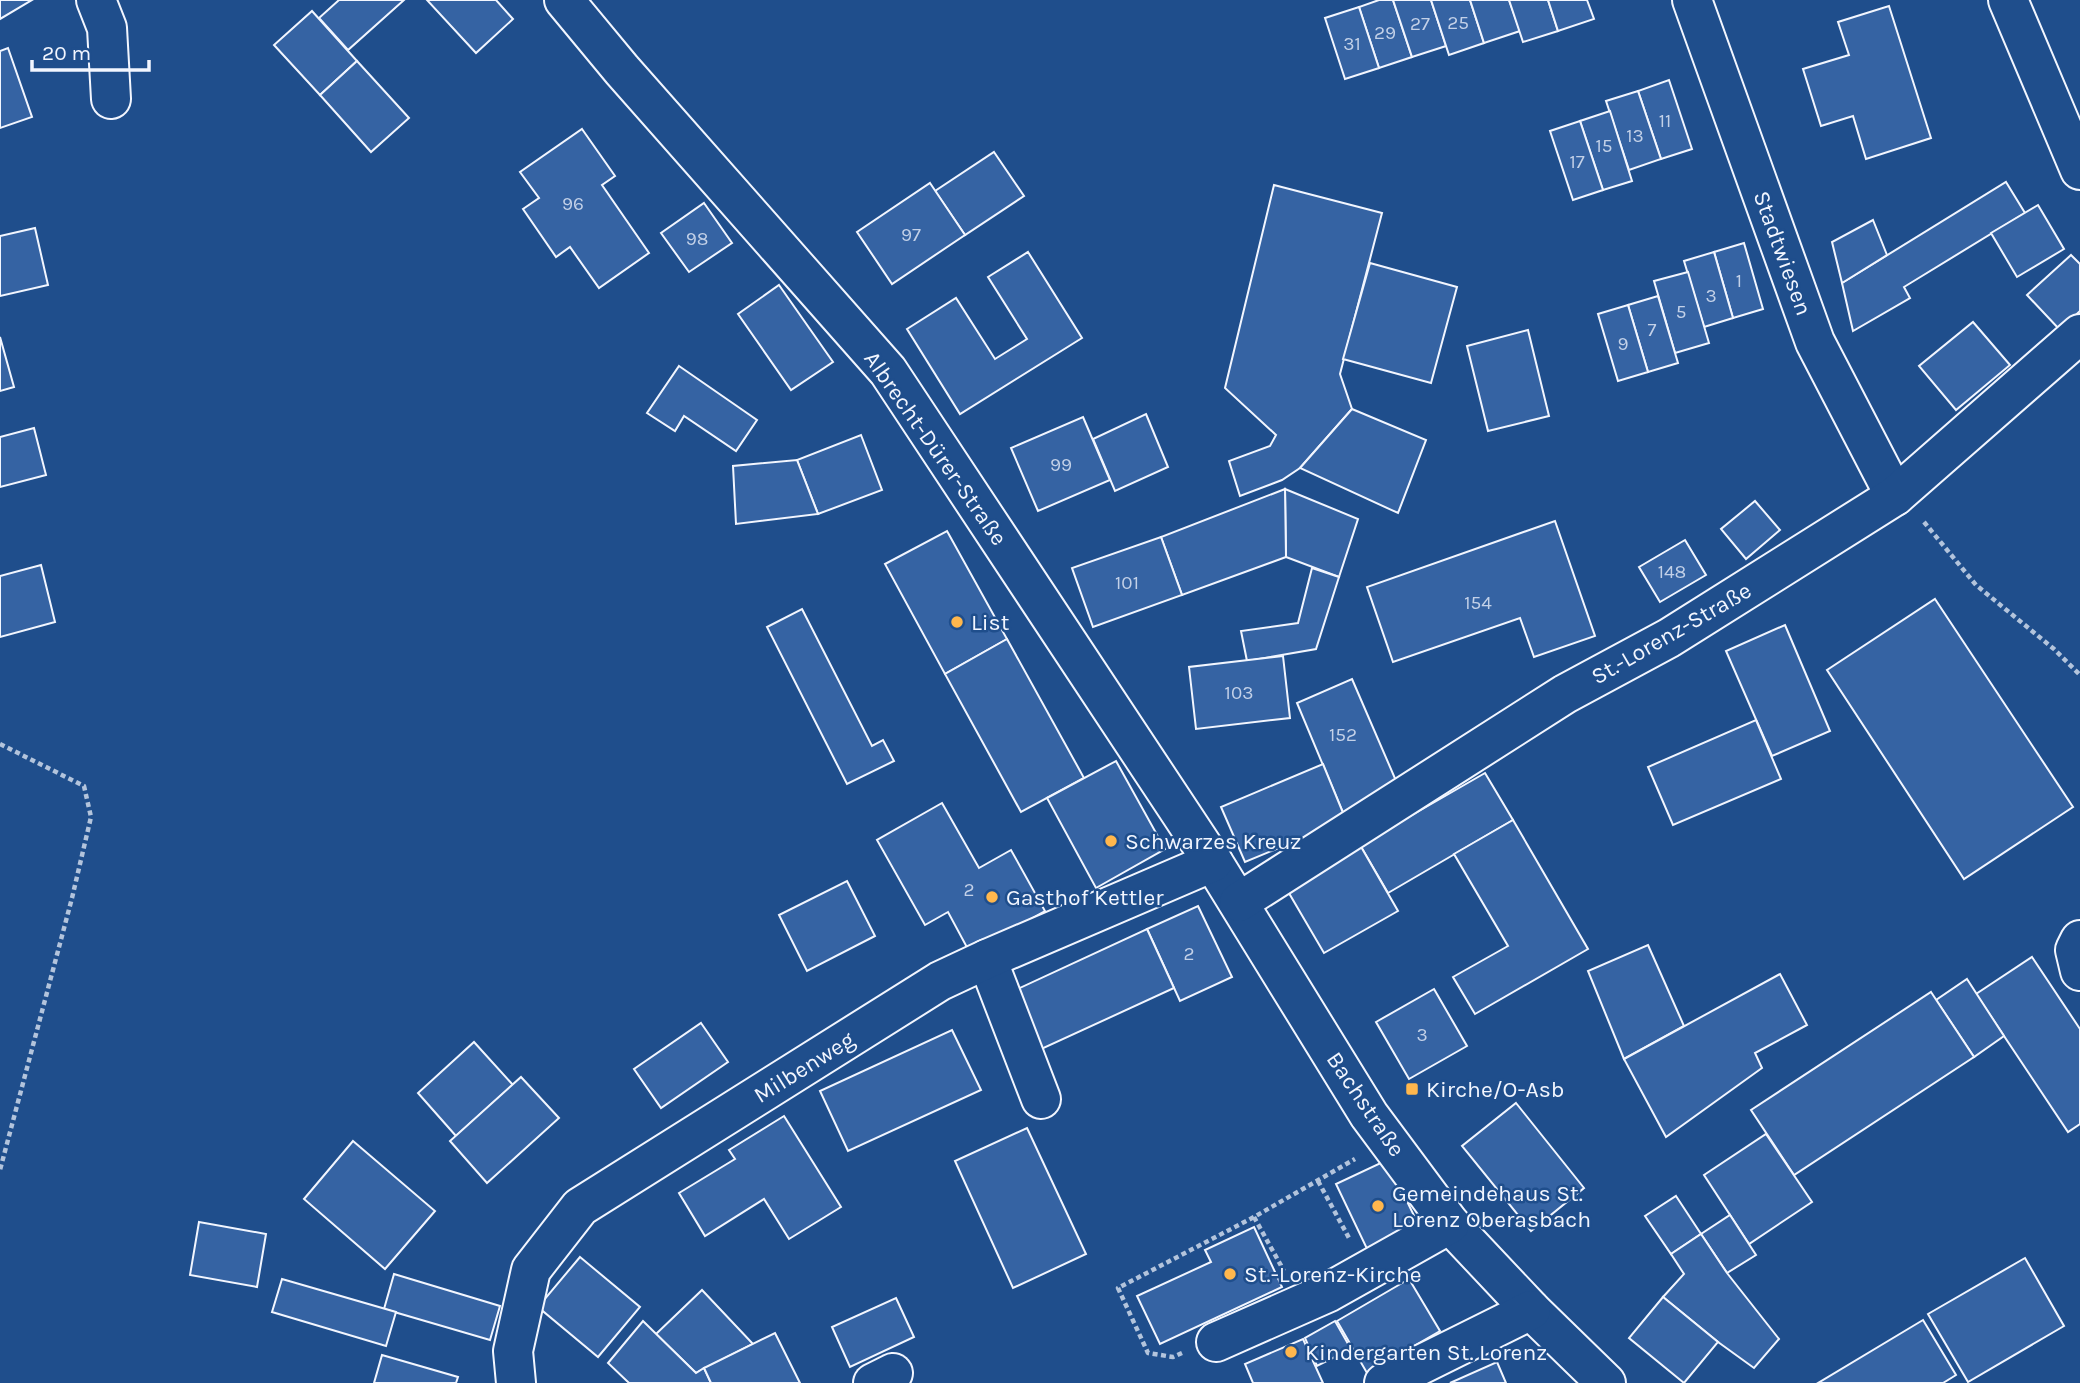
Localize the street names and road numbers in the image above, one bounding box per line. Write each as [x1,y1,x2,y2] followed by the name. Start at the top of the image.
[1748,187,1818,319] street label: Stadtwiesen
[858,346,1013,551] street label: Albrecht-Dürer-Straße
[1586,577,1756,690] street label: St.-Lorenz-Straße
[749,1026,860,1109] street label: Milbenweg
[1321,1047,1410,1162] street label: Bachstraße

